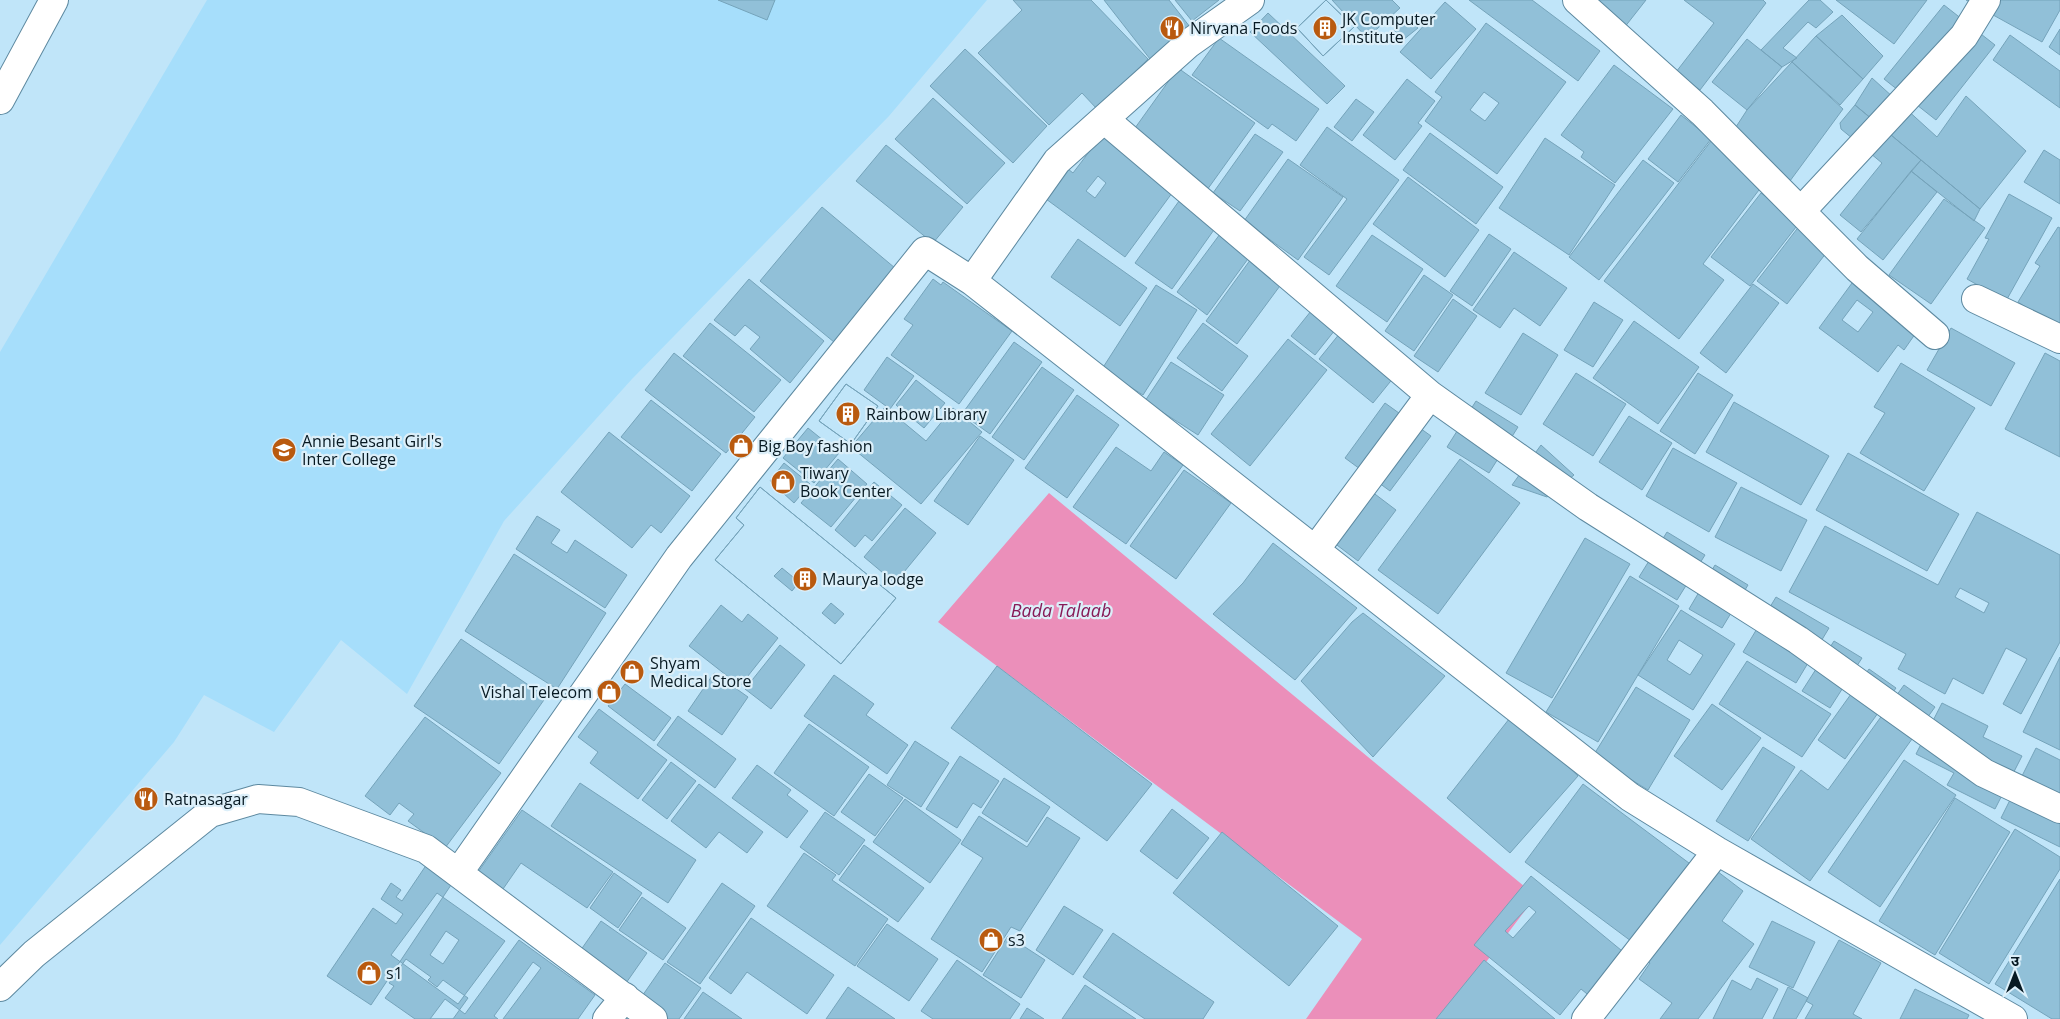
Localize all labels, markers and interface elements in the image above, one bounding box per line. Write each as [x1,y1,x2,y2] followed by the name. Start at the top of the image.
[1340,8,1436,48] place label: JK Computer Institute
[1159,15,1185,41] restaurant icon: Nirvana Foods
[1312,15,1338,41] building icon: JK Computer Institute
[1190,17,1297,39] place label: Nirvana Foods
[835,401,861,427] building icon: Rainbow Library
[866,403,988,425] place label: Rainbow Library
[302,430,442,470] place label: Annie Besant Girl's Inter College
[728,433,754,459] shop icon: Big Boy fashion
[758,435,873,457] place label: Big Boy fashion
[271,437,297,463] school or university icon: Annie Besant Girl's Inter College
[800,462,893,502] place label: Tiwary Book Center
[770,469,796,495] shop icon: Tiwary Book Center
[792,566,818,592] building icon: Maurya lodge
[822,568,924,590] place label: Maurya lodge
[1011,598,1111,622] water label: Bada Talaab
[650,652,752,692] place label: Shyam Medical Store
[619,659,645,685] shop icon: Shyam Medical Store
[596,679,622,705] shop icon: Vishal Telecom
[481,681,592,703] place label: Vishal Telecom
[133,786,159,812] restaurant icon: Ratnasagar
[164,788,248,810] place label: Ratnasagar
[978,927,1004,953] shop icon: s3
[1008,929,1025,951] place label: s3
[1990,949,2040,999] north arrow
[2011,951,2020,970] text: उ
[356,960,382,986] shop icon: s1
[386,962,403,984] place label: s1

